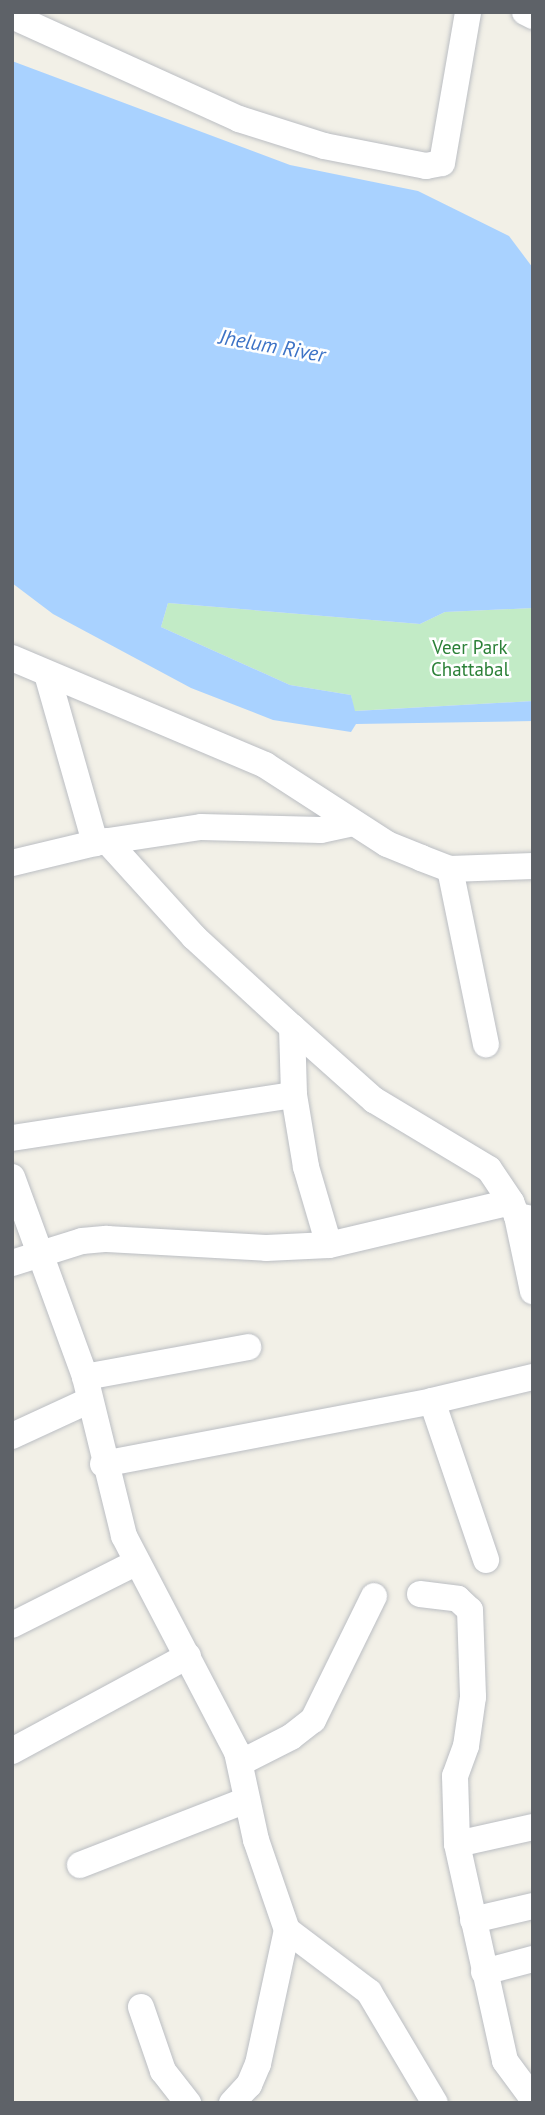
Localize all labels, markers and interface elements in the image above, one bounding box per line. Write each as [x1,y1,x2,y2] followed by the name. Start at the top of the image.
[217,324,327,368] water label: Jhelum River
[431,637,509,681] park label: Veer Park Chattabal

